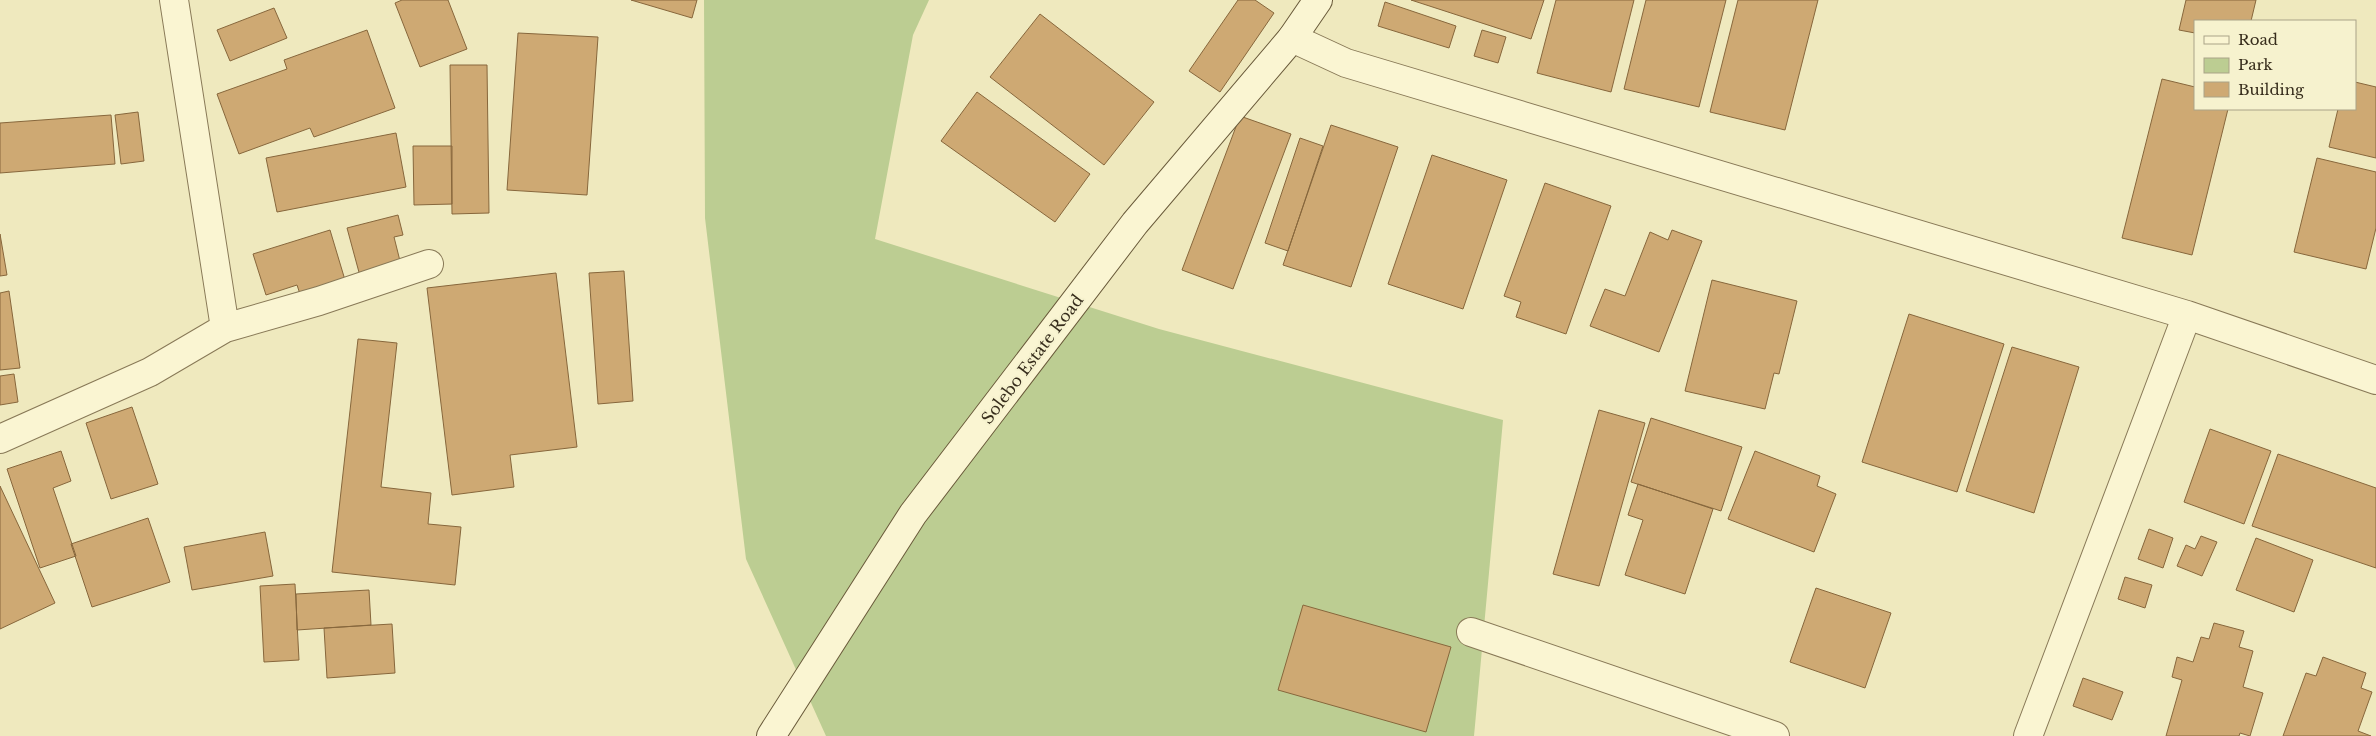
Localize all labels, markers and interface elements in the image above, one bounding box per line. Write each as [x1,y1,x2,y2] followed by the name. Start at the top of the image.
[2194,20,2356,110] legend
[2238,30,2278,49] text: Road
[2238,55,2274,74] text: Park
[2238,80,2305,99] text: Building
[977,290,1087,428] street label: Solebo Estate Road

